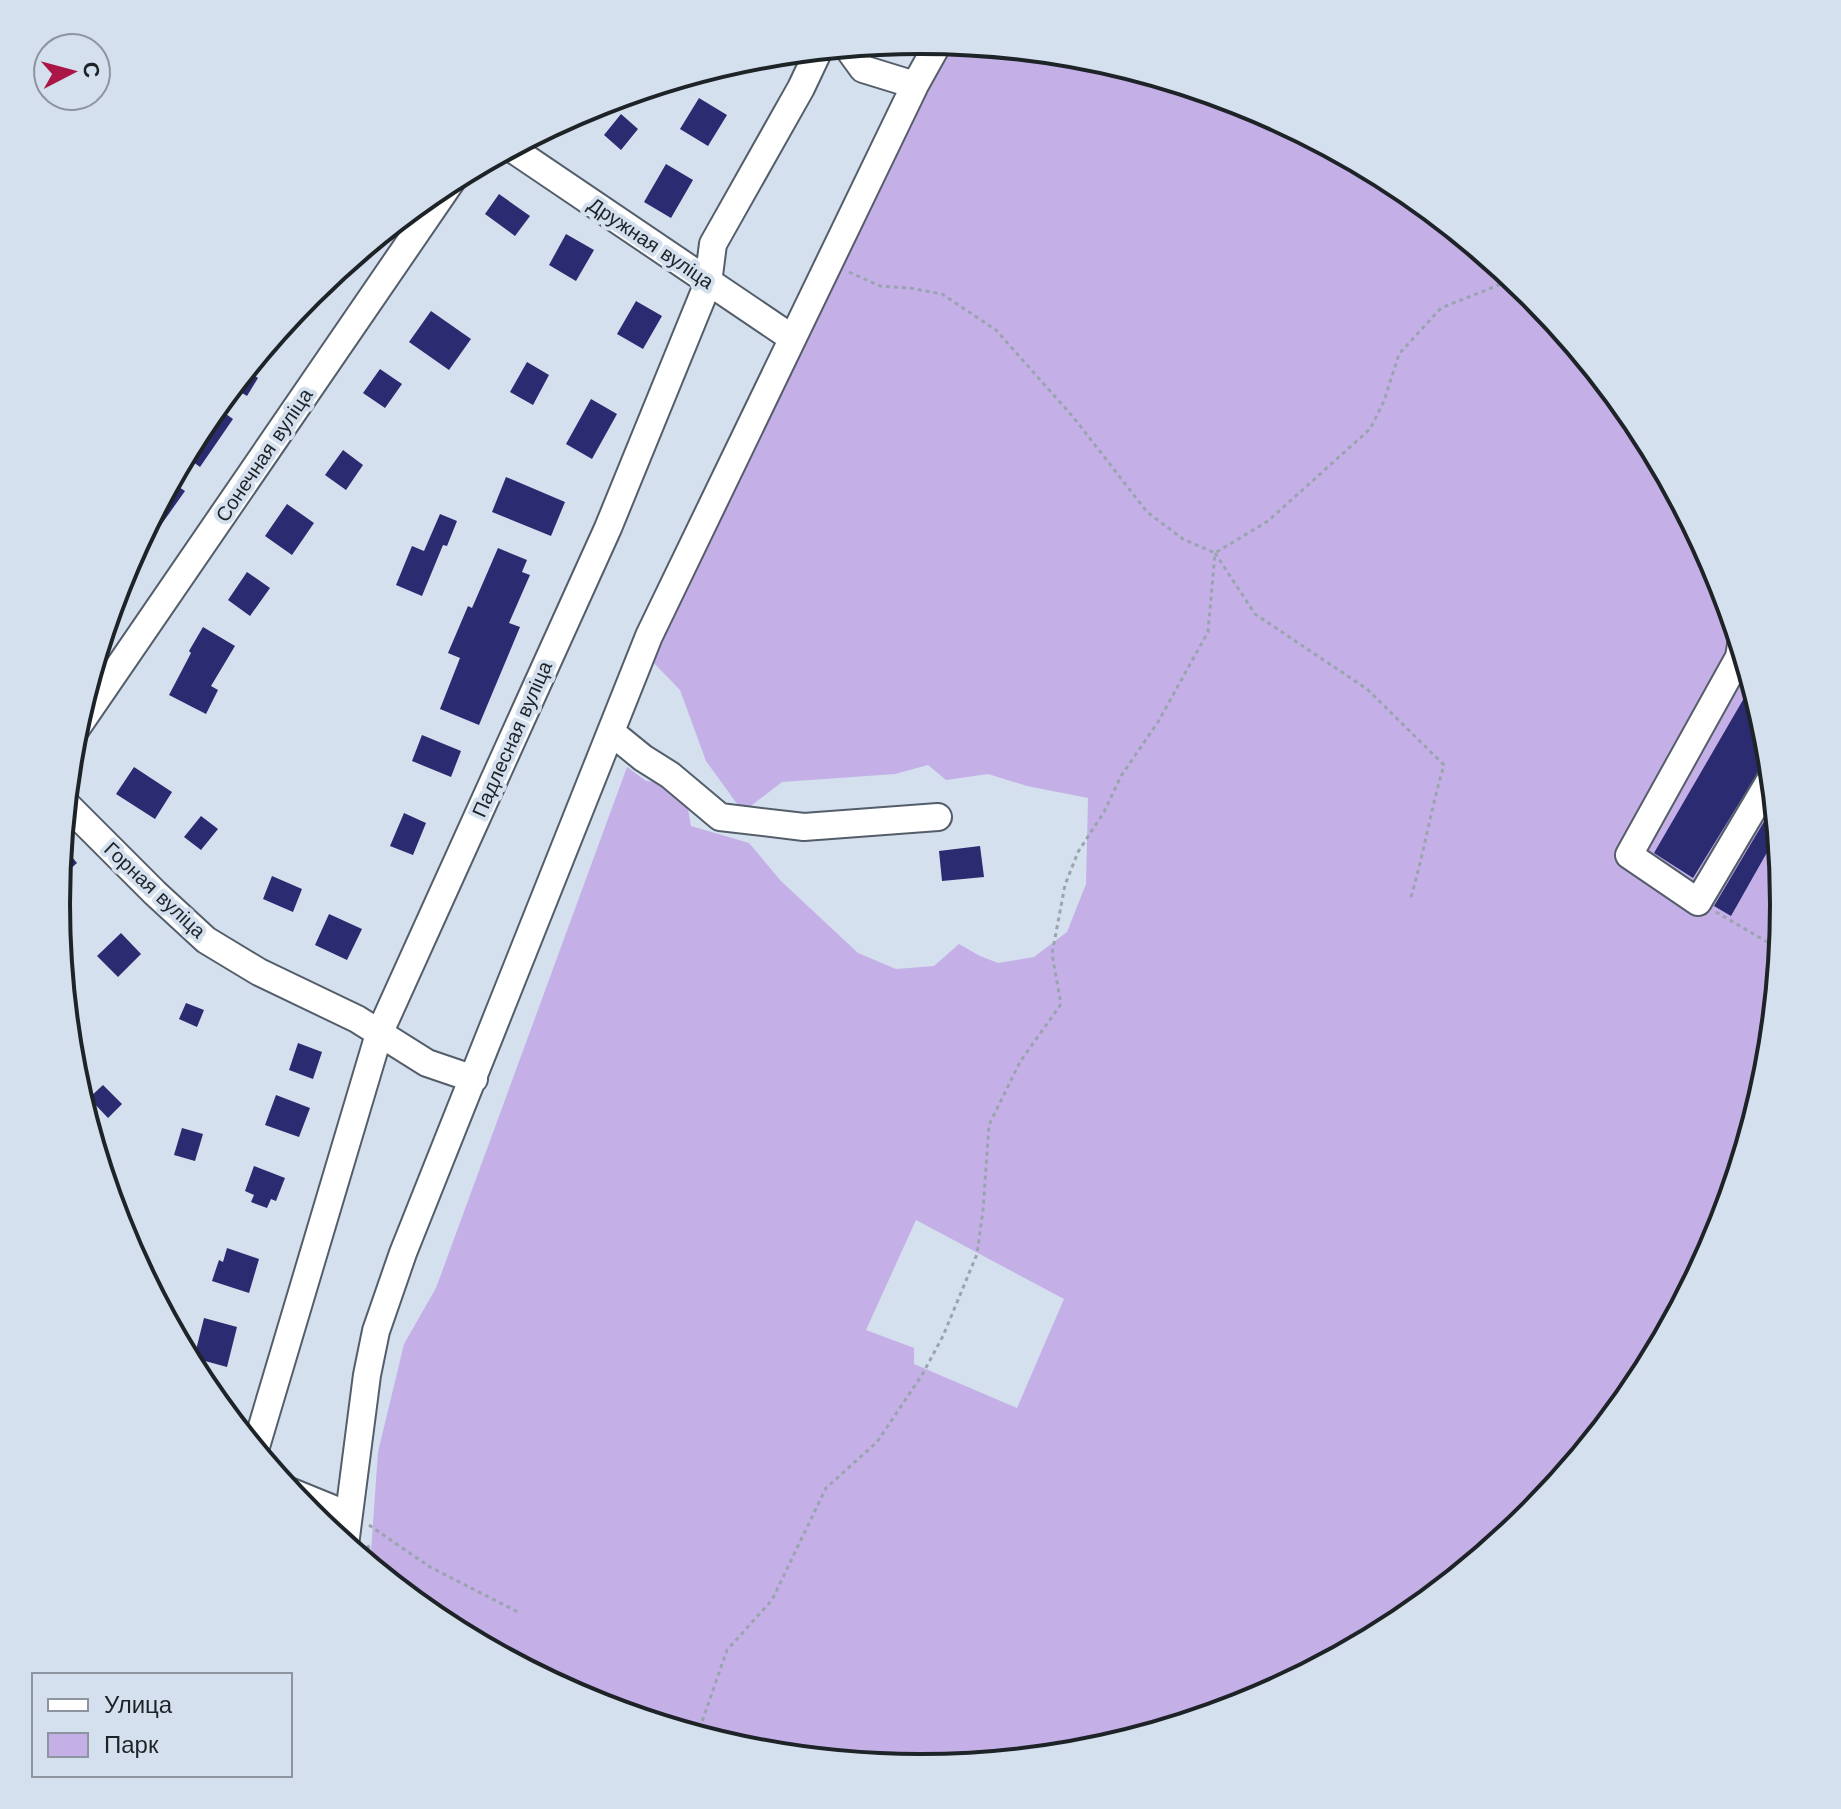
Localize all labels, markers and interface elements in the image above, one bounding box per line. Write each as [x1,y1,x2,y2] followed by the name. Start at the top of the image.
[32,32,112,112] north arrow
[78,61,105,79] text: С
[584,192,719,294] street label: Дружная вуліца
[211,383,318,526] street label: Сонечная вуліца
[467,656,558,821] street label: Падлесная вуліца
[99,837,211,944] street label: Горная вуліца
[32,1673,292,1777] legend
[104,1691,173,1719] text: Улица
[104,1731,159,1759] text: Парк

